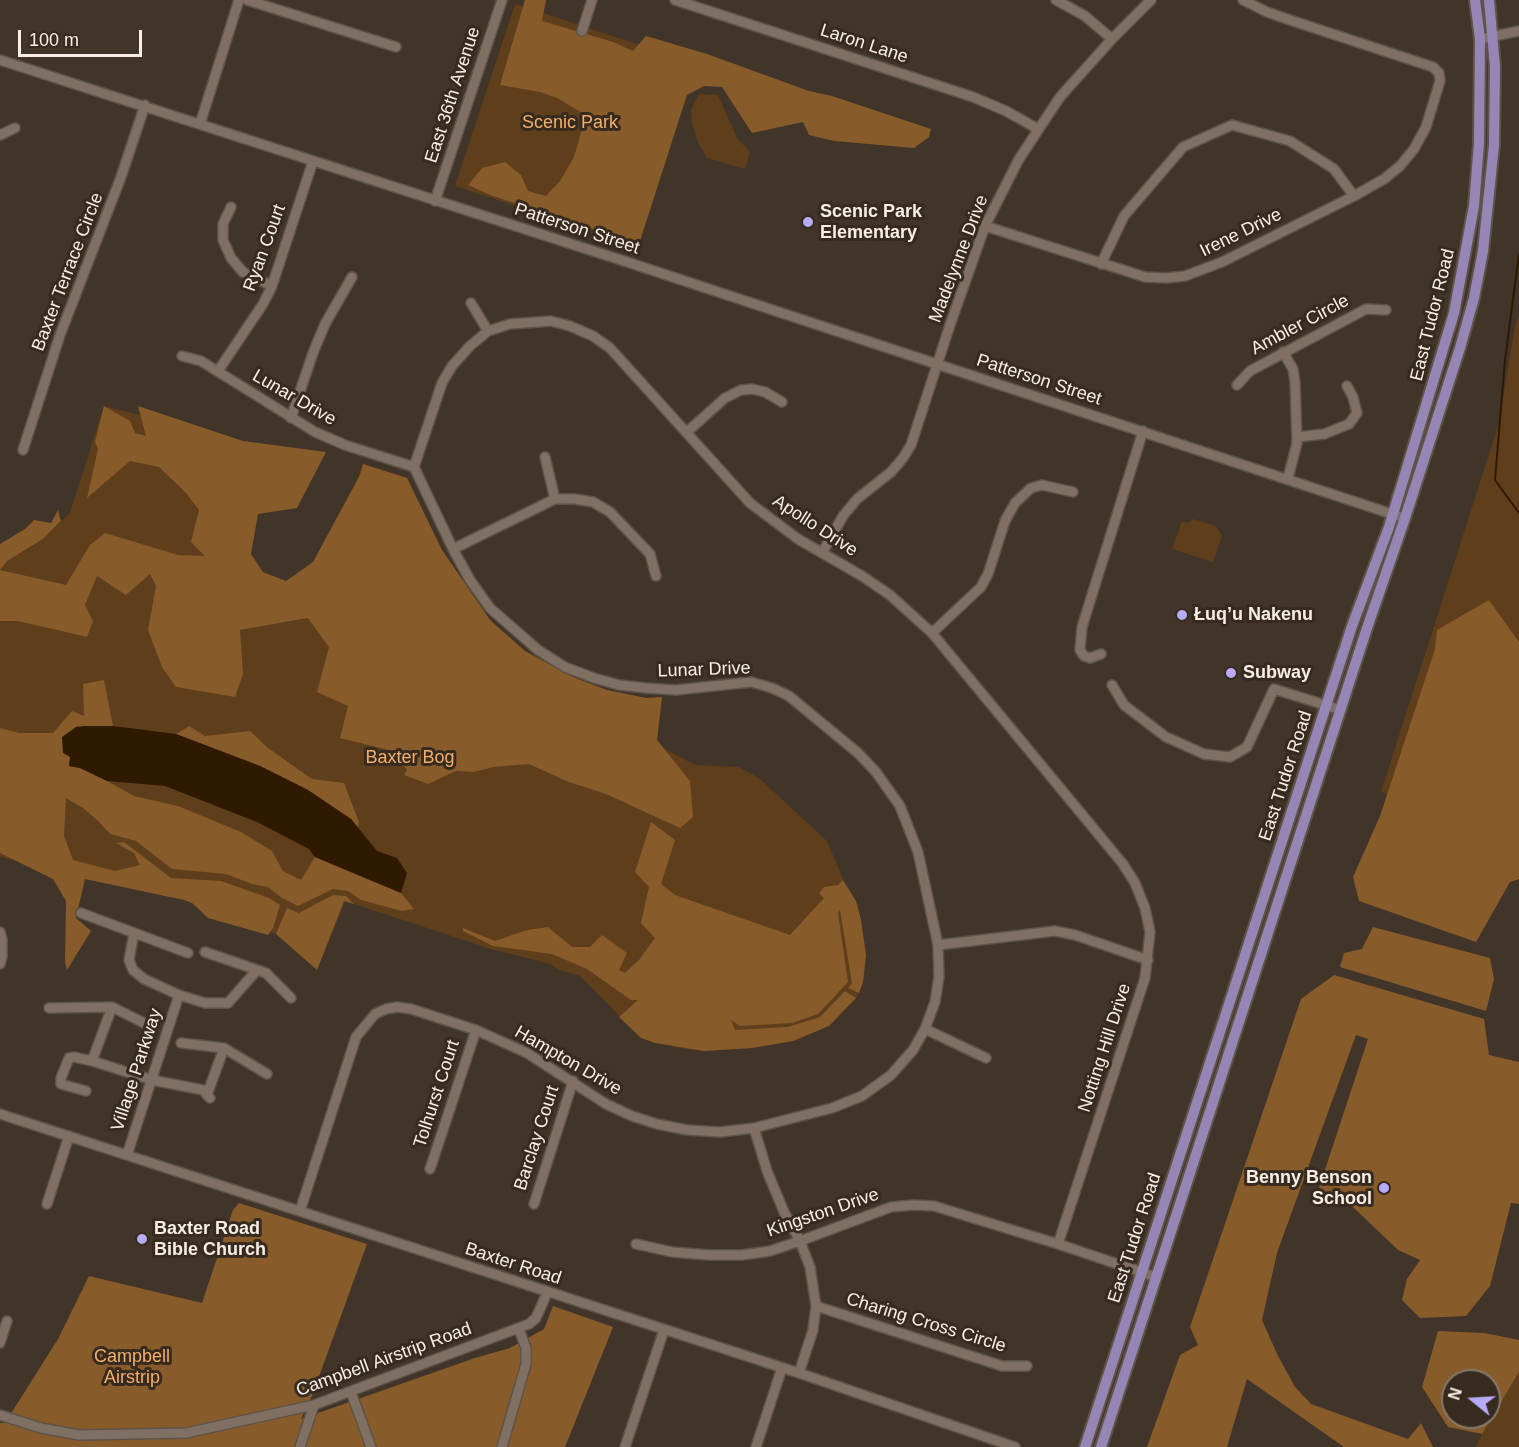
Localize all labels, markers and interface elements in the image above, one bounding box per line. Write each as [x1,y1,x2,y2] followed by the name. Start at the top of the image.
[21,18,146,56] scale bar
[817,20,911,68] street label: Laron Lane
[421,24,485,166] street label: East 36th Avenue
[29,30,79,50] text: 100 m
[522,112,618,134] park label: Scenic Park
[28,190,108,354] street label: Baxter Terrace Circle
[925,192,993,326] street label: Madelynne Drive
[512,199,642,259] street label: Patterson Street
[820,201,922,244] place label: Scenic Park Elementary
[239,202,291,294] street label: Ryan Court
[1197,204,1285,262] street label: Irene Drive
[801,215,815,229] marker: Scenic Park Elementary
[1406,247,1460,383] street label: East Tudor Road
[1247,290,1353,360] street label: Ambler Circle
[974,350,1104,410] street label: Patterson Street
[248,365,340,431] street label: Lunar Drive
[768,491,862,561] street label: Apollo Drive
[1194,604,1313,626] place label: Łuq’u Nakenu
[1175,608,1189,622] marker: Łuq’u Nakenu
[657,658,751,682] street label: Lunar Drive
[1243,662,1311,684] place label: Subway
[1224,666,1238,680] marker: Subway
[1255,708,1317,844] street label: East Tudor Road
[365,747,455,769] park label: Baxter Bog
[1074,981,1136,1115] street label: Notting Hill Drive
[107,1006,167,1134] street label: Village Parkway
[511,1022,625,1100] street label: Hampton Drive
[409,1037,465,1151] street label: Tolhurst Court
[510,1083,564,1193] street label: Barclay Court
[1246,1167,1372,1210] place label: Benny Benson School
[1104,1170,1166,1306] street label: East Tudor Road
[1377,1181,1391,1195] marker: Benny Benson School
[764,1184,882,1242] street label: Kingston Drive
[154,1218,266,1260] place label: Baxter Road Bible Church
[135,1232,149,1246] marker: Baxter Road Bible Church
[462,1238,564,1290] street label: Baxter Road
[843,1288,1009,1358] street label: Charing Cross Circle
[293,1318,475,1402] street label: Campbell Airstrip Road
[94,1346,170,1388] park label: Campbell Airstrip
[1441,1369,1501,1429] north arrow
[1445,1386,1465,1402] text: N

